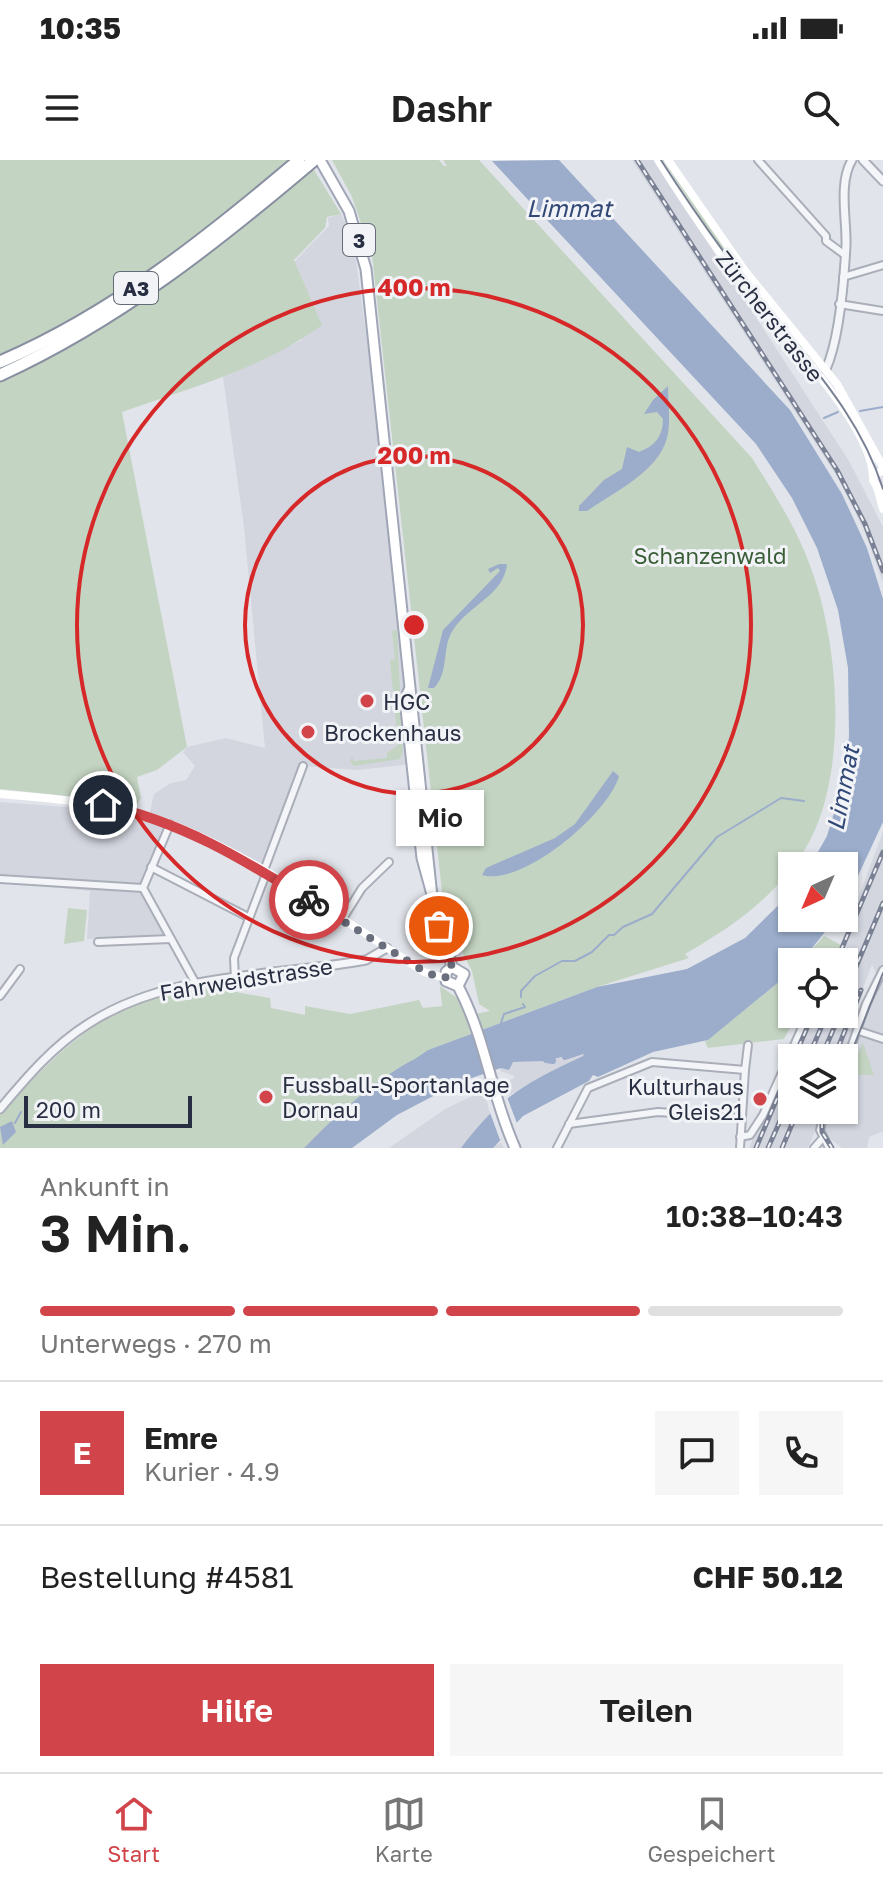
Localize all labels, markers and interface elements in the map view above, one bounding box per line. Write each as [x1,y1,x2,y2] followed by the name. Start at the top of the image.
[40,10,121,46] text: 10:35
[40,86,84,130] icon: menu
[799,86,843,130] icon: search
[391,87,492,130] text: Dashr
[526,193,614,222] water label: Limmat
[343,224,375,256] road number: 3
[711,245,829,387] street label: Zürcherstrasse
[114,272,158,304] road number: A3
[377,272,451,301] text: 400 m
[378,440,450,469] text: 200 m
[633,542,787,569] park label: Schanzenwald
[400,611,428,639] centre of rings
[383,688,430,715] place label: HGC
[358,692,376,710] marker: HGC
[324,719,462,746] place label: Brockenhaus
[299,723,317,741] marker: Brockenhaus
[820,741,865,833] water label: Limmat
[69,771,137,839] pin
[81,783,125,827] icon: home
[395,790,483,846] callout: Mio
[417,802,463,833] text: Mio
[778,852,858,932] north arrow
[778,852,858,1124] map controls
[269,860,349,940] courier
[287,878,331,922] icon: bike
[405,892,473,960] pin
[417,904,461,948] icon: bag
[778,948,858,1028] button: locate
[158,952,334,1006] street label: Fahrweidstrasse
[778,1044,858,1124] button: layers
[282,1071,510,1123] place label: Fussball-Sportanlage Dornau
[628,1073,744,1125] place label: Kulturhaus Gleis21
[257,1088,275,1106] marker: Fussball-Sportanlage Dornau
[751,1090,769,1108] marker: Kulturhaus Gleis21
[24,1092,192,1128] scale bar
[36,1096,101,1123] text: 200 m
[40,1171,169,1202] text: Ankunft in
[666,1198,843,1234] text: 10:38–10:43
[40,1201,192,1263] text: 3 Min.
[40,1328,272,1359] text: Unterwegs · 270 m
[655,1411,739,1495] button: chat
[759,1411,843,1495] button: phone
[144,1420,218,1456] text: Emre
[73,1435,91,1471] text: E
[144,1456,280,1487] text: Kurier · 4.9
[40,1559,294,1595] text: Bestellung #4581
[692,1559,843,1595] text: CHF 50.12
[40,1664,434,1756] button: Hilfe
[450,1664,843,1756] button: Teilen
[107,1792,160,1867] tab: Start
[375,1792,433,1867] tab: Karte
[647,1792,776,1867] tab: Gespeichert

